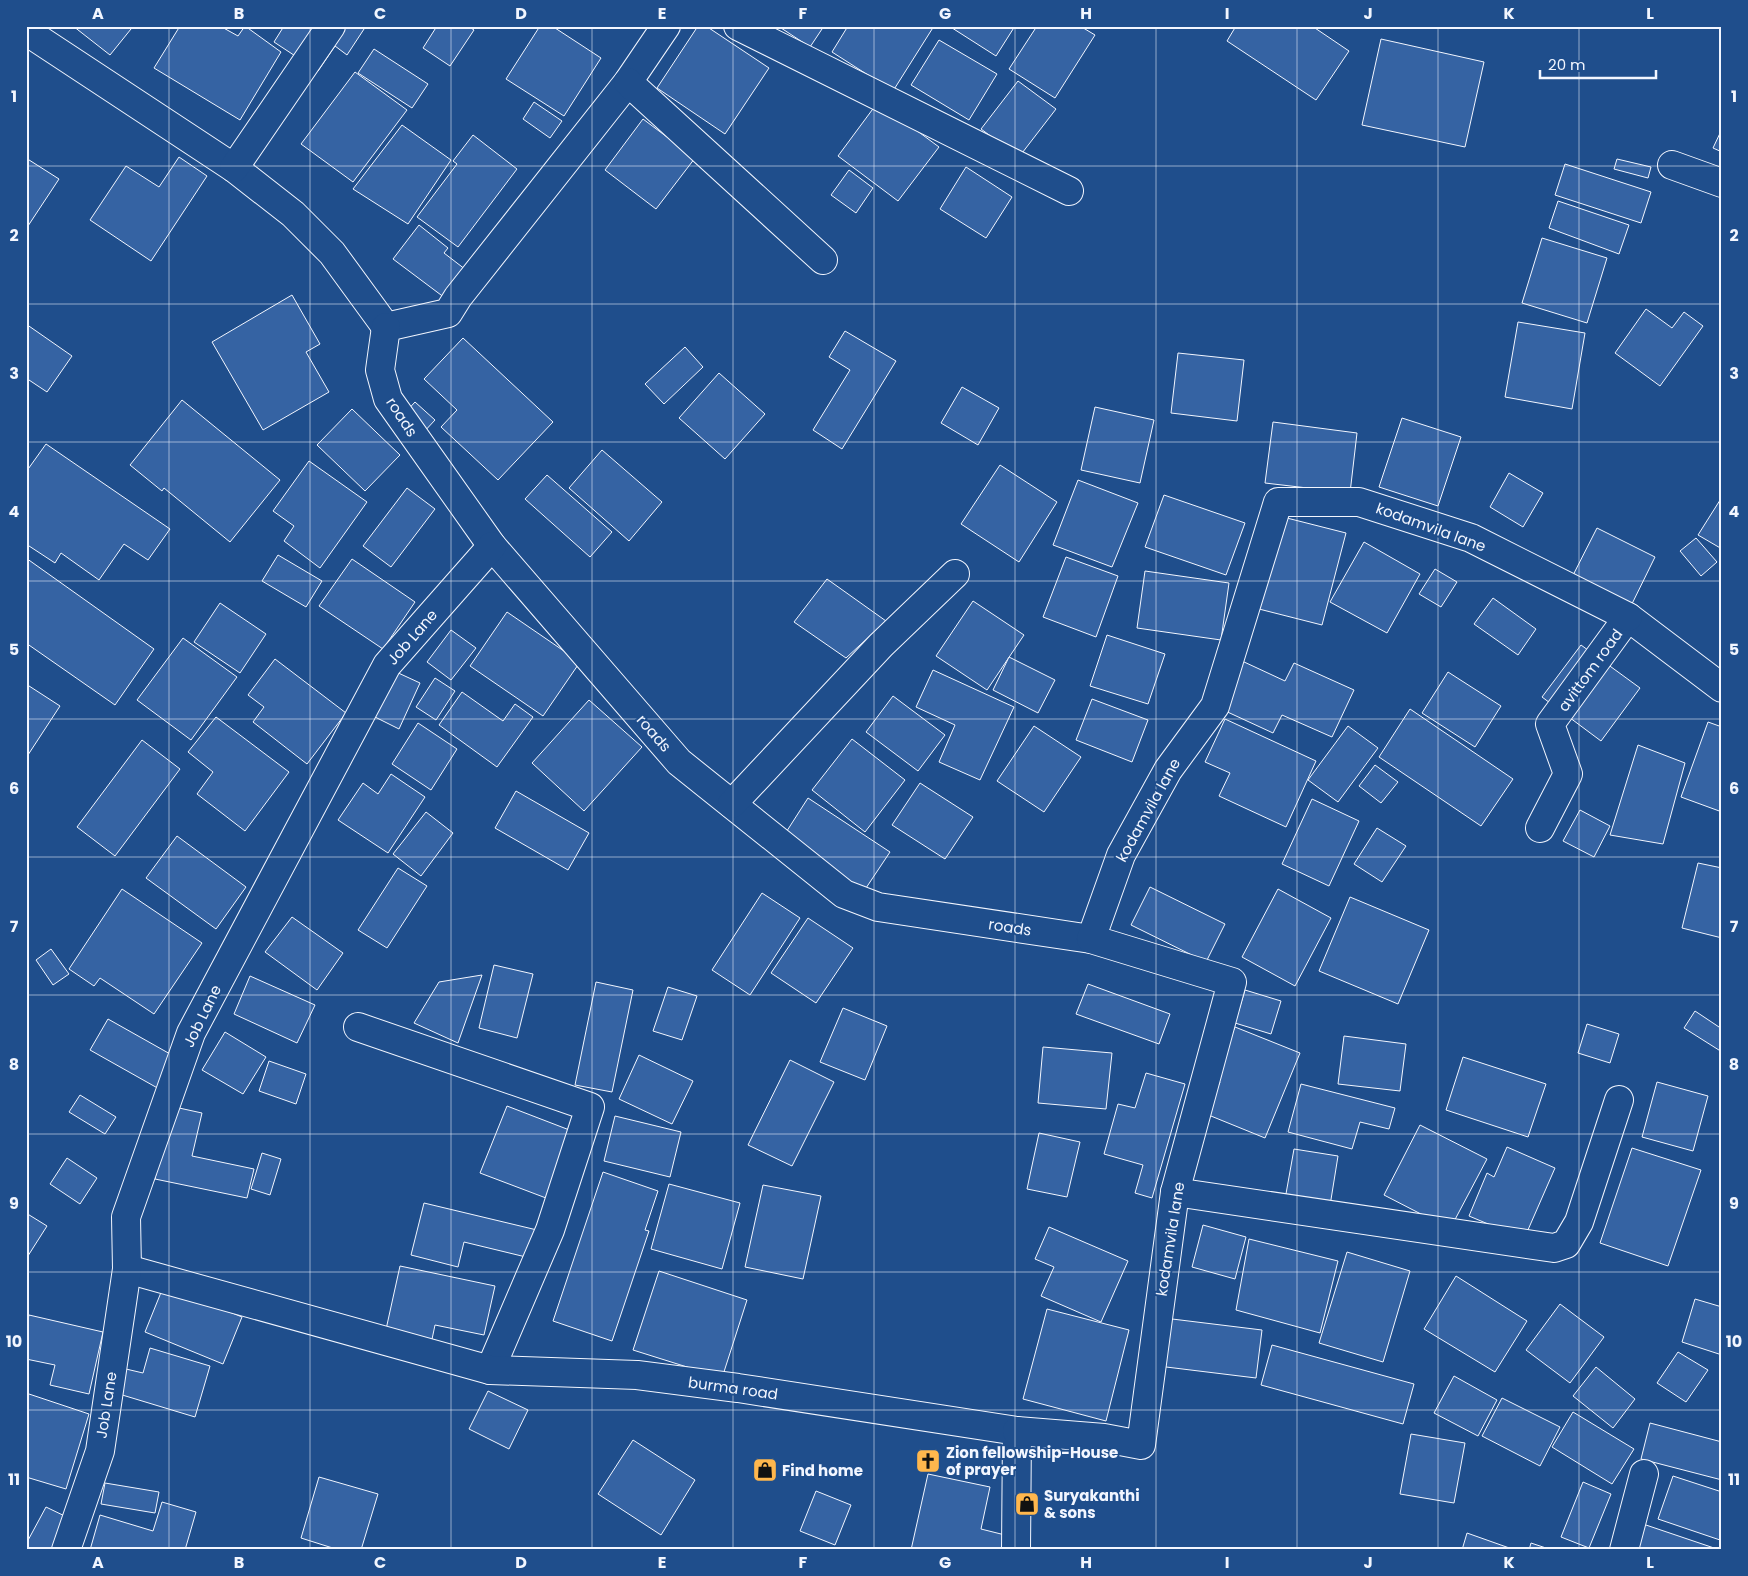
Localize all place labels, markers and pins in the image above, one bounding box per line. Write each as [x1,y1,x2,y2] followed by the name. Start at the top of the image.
[946,1442,1118,1480] place label: Zion fellowship-House of prayer
[915,1448,941,1474] church icon: Zion fellowship-House of prayer
[752,1457,778,1483] shop icon: Find home
[782,1460,863,1481] place label: Find home
[1044,1485,1140,1523] place label: Suryakanthi & sons
[1014,1491,1040,1517] shop icon: Suryakanthi & sons

